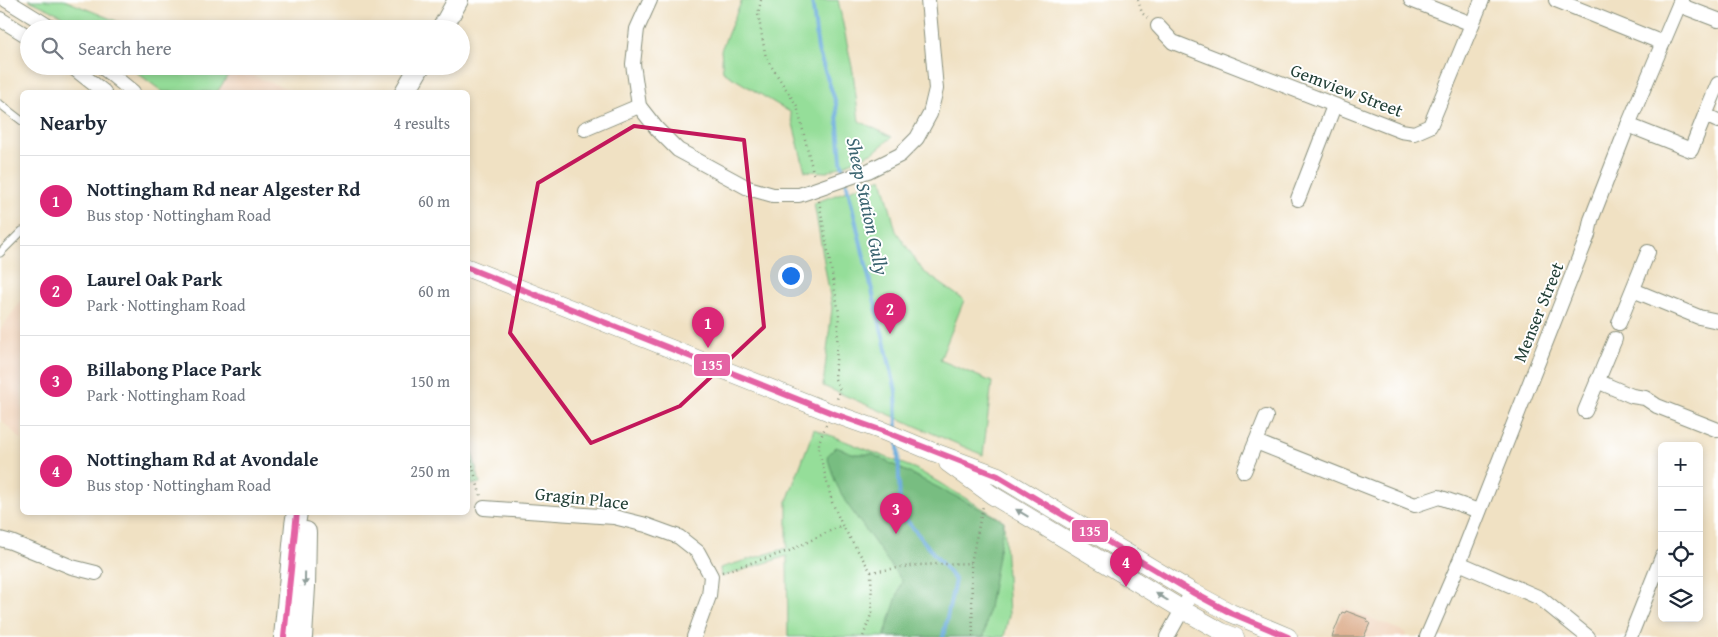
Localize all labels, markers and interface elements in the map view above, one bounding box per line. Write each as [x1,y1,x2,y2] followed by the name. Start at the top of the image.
[20,20,470,75] search box
[38,34,66,62] icon: search
[78,34,172,62] text: Search here
[1287,56,1408,124] street label: Gemview Street
[40,107,107,138] text: Nearby
[393,111,450,135] text: 4 results
[840,135,896,278] water label: Sheep Station Gully
[87,175,360,203] text: Nottingham Rd near Algester Rd
[52,189,60,213] text: 1
[418,189,450,213] text: 60 m
[87,203,271,227] text: Bus stop · Nottingham Road
[1506,257,1571,366] street label: Menser Street
[778,263,804,289] your location
[87,265,222,293] text: Laurel Oak Park
[52,279,60,303] text: 2
[418,279,450,303] text: 60 m
[87,293,246,317] text: Park · Nottingham Road
[874,293,906,334] pin: 2
[692,307,724,348] pin: 1
[693,353,731,377] line badge: 135
[87,355,261,383] text: Billabong Place Park
[701,355,723,375] text: 135
[52,369,60,393] text: 3
[410,369,450,393] text: 150 m
[87,383,246,407] text: Park · Nottingham Road
[1658,442,1703,622] map controls
[1658,442,1703,487] button: +
[87,445,319,473] text: Nottingham Rd at Avondale
[52,459,60,483] text: 4
[410,459,450,483] text: 250 m
[87,473,271,497] text: Bus stop · Nottingham Road
[534,480,630,516] street label: Gragin Place
[1658,487,1703,532] button: −
[880,493,912,534] pin: 3
[1016,509,1029,518] one-way arrow
[1071,519,1109,543] line badge: 135
[1079,521,1101,541] text: 135
[1658,532,1703,577] button: locate
[1110,546,1142,587] pin: 4
[301,571,309,587] one-way arrow
[1658,577,1703,622] button: layers
[1155,593,1168,602] one-way arrow

